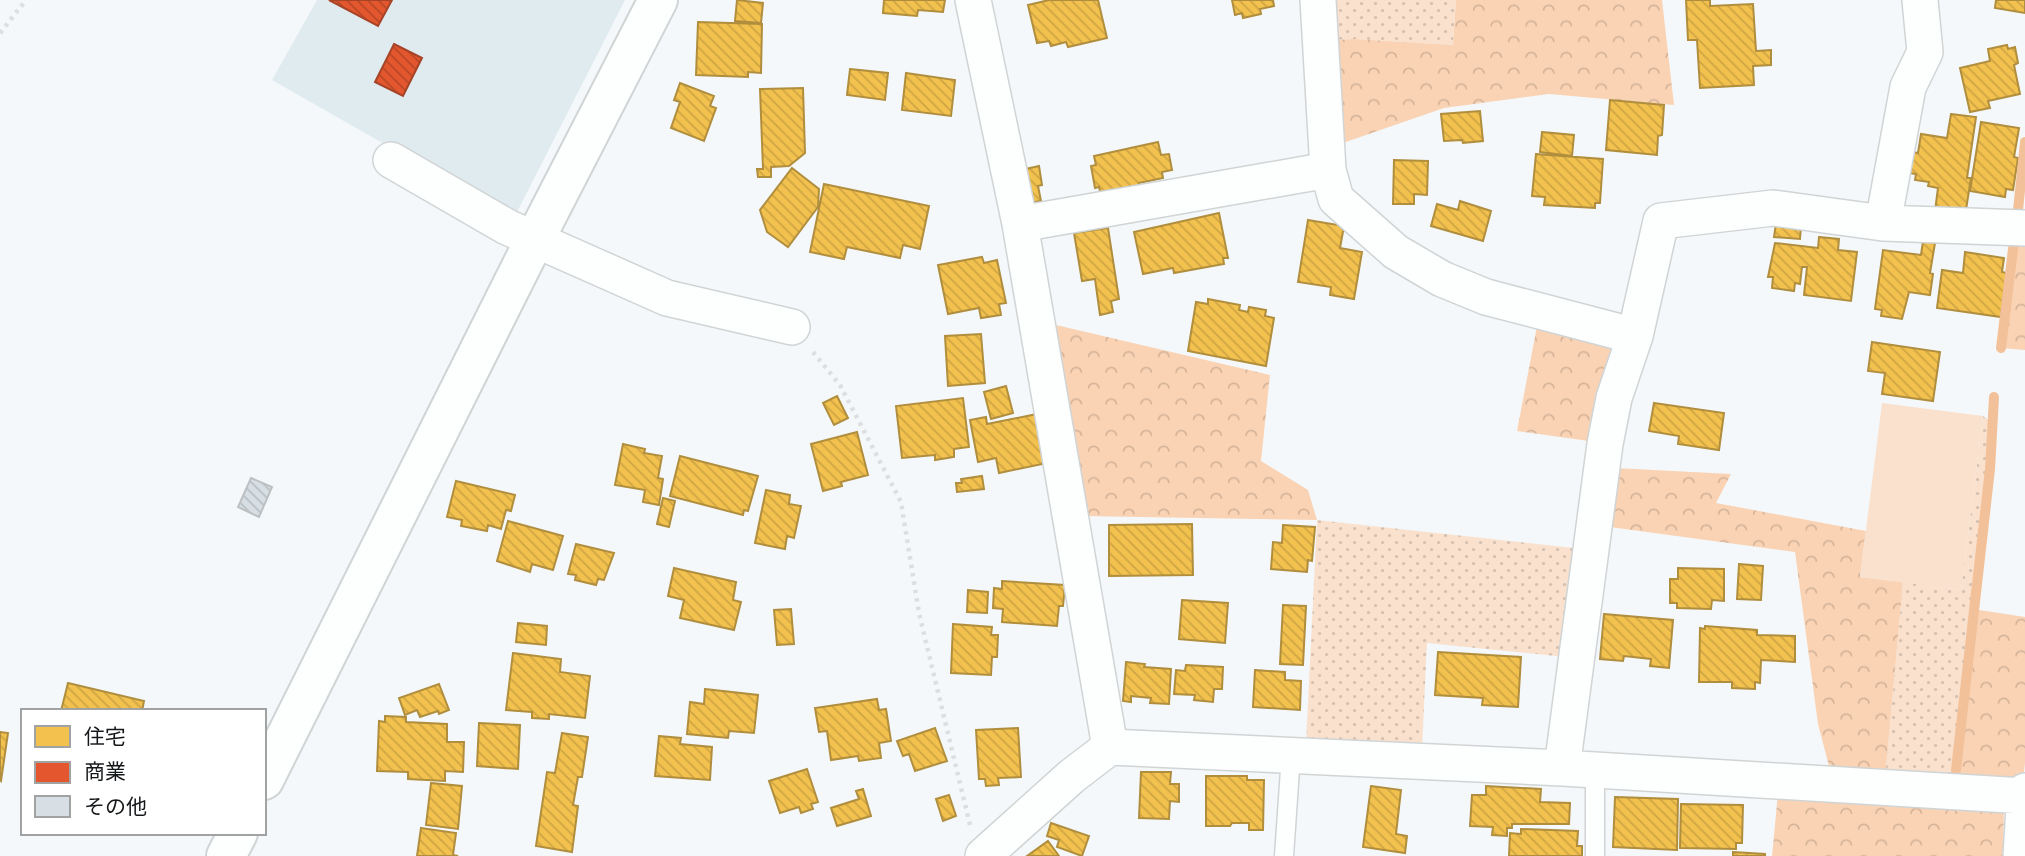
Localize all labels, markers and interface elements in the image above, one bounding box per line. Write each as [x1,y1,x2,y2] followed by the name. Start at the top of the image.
[21,709,266,835] legend
[84,725,126,749] text: 住宅
[84,760,126,784] text: 商業
[84,795,147,819] text: その他

